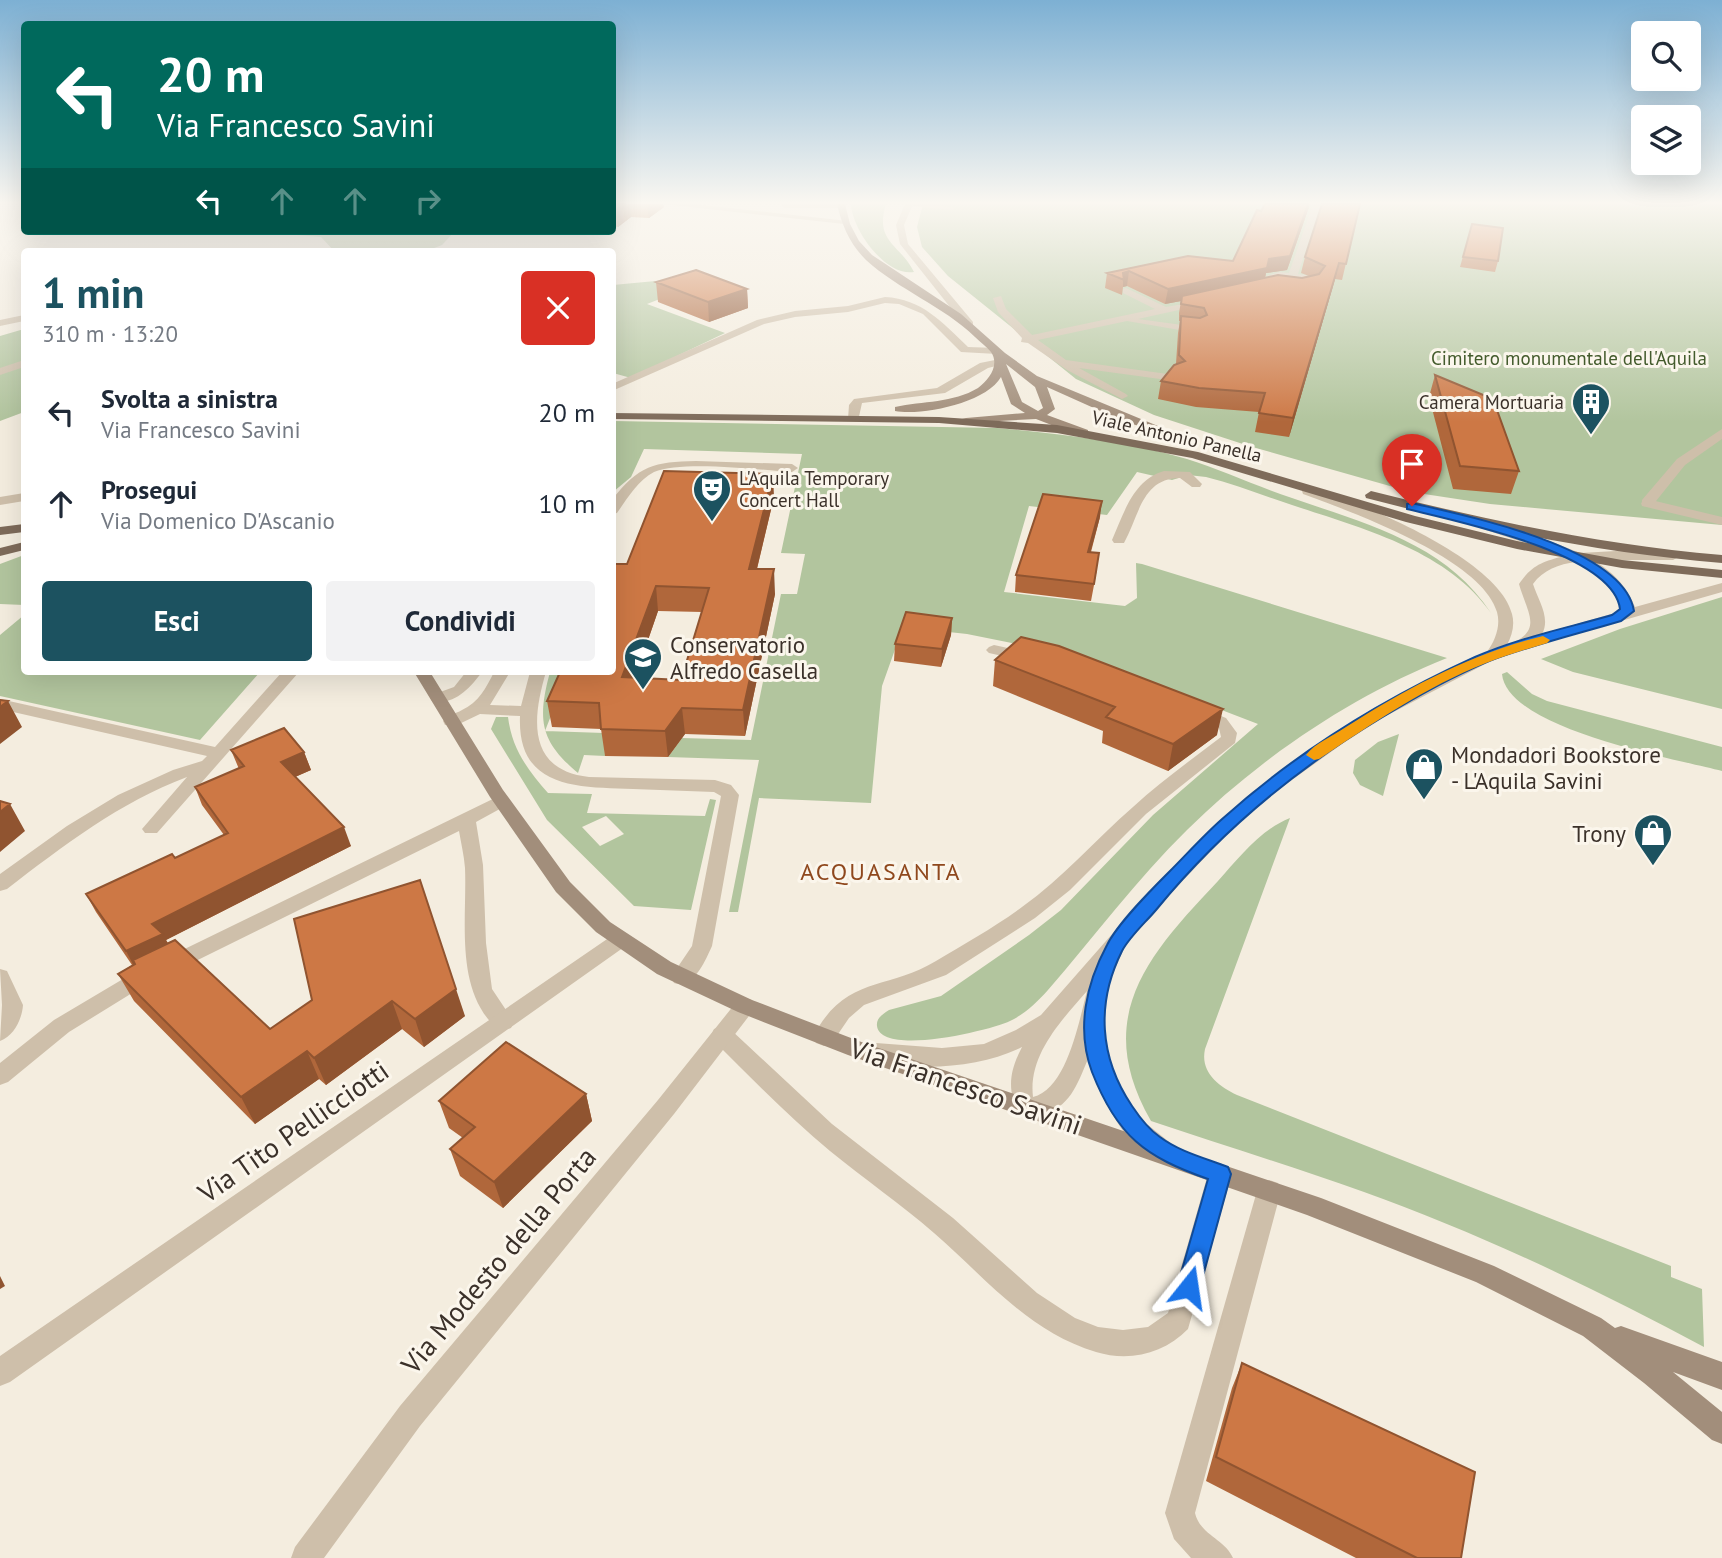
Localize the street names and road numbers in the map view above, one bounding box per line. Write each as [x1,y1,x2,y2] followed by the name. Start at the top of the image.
[1089,405,1264,467] street label: Viale Antonio Panella
[844,1029,1087,1143] street label: Via Francesco Savini
[189,1051,396,1211] street label: Via Tito Pellicciotti
[392,1139,604,1382] street label: Via Modesto della Porta

